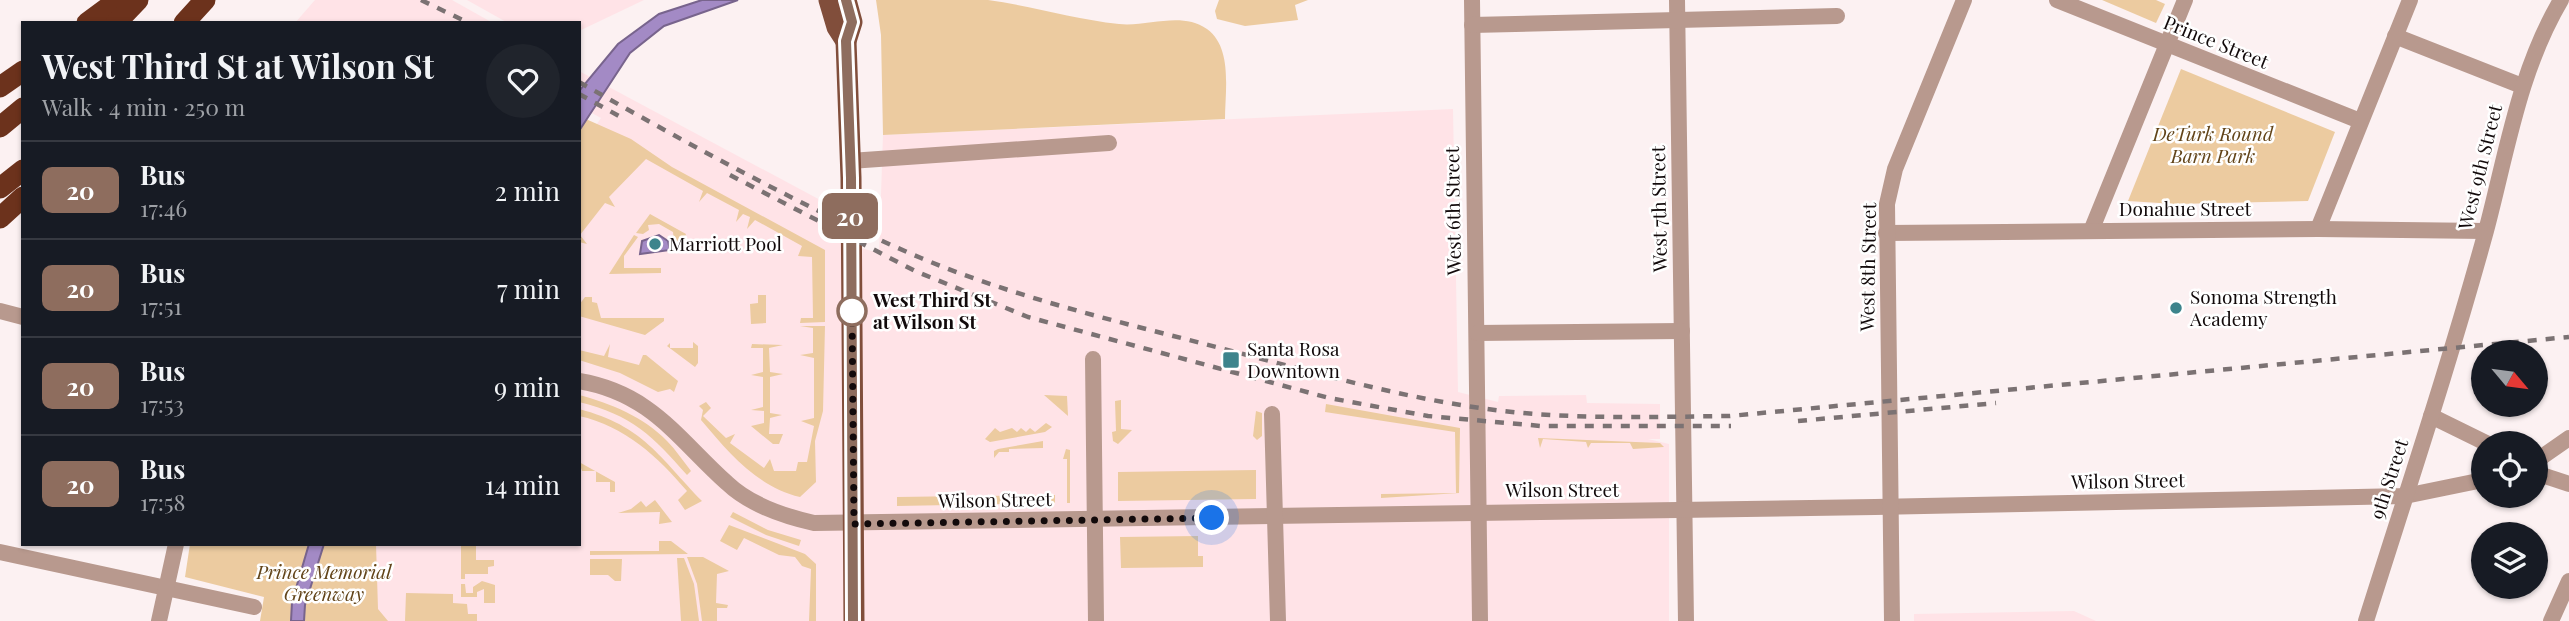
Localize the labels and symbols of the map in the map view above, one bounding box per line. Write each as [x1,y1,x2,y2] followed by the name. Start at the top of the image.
[2160,8,2273,74] street label: Prince Street
[2451,101,2507,233] street label: West 9th Street
[2152,120,2274,168] park label: DeTurk Round Barn Park
[1644,145,1672,273] street label: West 7th Street
[1438,146,1466,277] street label: West 6th Street
[818,193,882,239] line badge: 20
[2119,195,2252,221] street label: Donahue Street
[1853,202,1881,333] street label: West 8th Street
[669,230,782,256] place label: Marriott Pool
[647,236,663,252] marker: Marriott Pool
[2189,283,2337,331] place label: Sonoma Strength Academy
[872,286,992,334] place label: West Third St at Wilson St
[837,296,867,326] marker: West Third St at Wilson St
[2168,300,2184,316] marker: Sonoma Strength Academy
[1247,335,1341,383] place label: Santa Rosa Downtown
[2471,340,2548,416] north arrow
[1221,350,1241,370] marker: Santa Rosa Downtown
[2363,435,2413,522] street label: 9th Street
[2070,466,2185,494] street label: Wilson Street
[1504,476,1619,502] street label: Wilson Street
[937,485,1052,513] street label: Wilson Street
[1194,500,1229,535] your location
[255,558,392,606] park label: Prince Memorial Greenway

